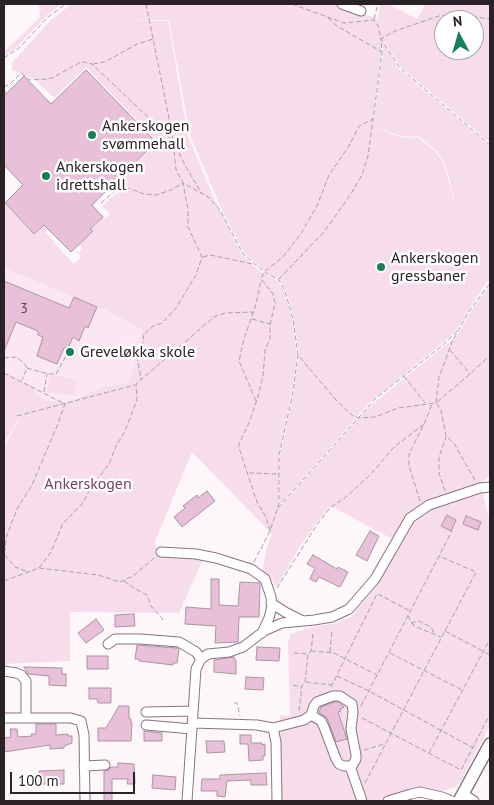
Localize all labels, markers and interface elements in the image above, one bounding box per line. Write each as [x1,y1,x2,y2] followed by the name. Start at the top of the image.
[434,10,484,60] north arrow
[452,12,463,31] text: N
[102,116,189,154] place label: Ankerskogen svømmehall
[86,129,98,141] marker: Ankerskogen svømmehall
[56,157,143,195] place label: Ankerskogen idrettshall
[40,170,52,182] marker: Ankerskogen idrettshall
[391,248,478,286] place label: Ankerskogen gressbaner
[375,261,387,273] marker: Ankerskogen gressbaner
[20,301,28,317] house number: 3
[80,342,195,362] place label: Greveløkka skole
[64,346,76,358] marker: Greveløkka skole
[44,474,132,494] park label: Ankerskogen
[12,762,138,794] scale bar
[18,771,59,790] text: 100 m

